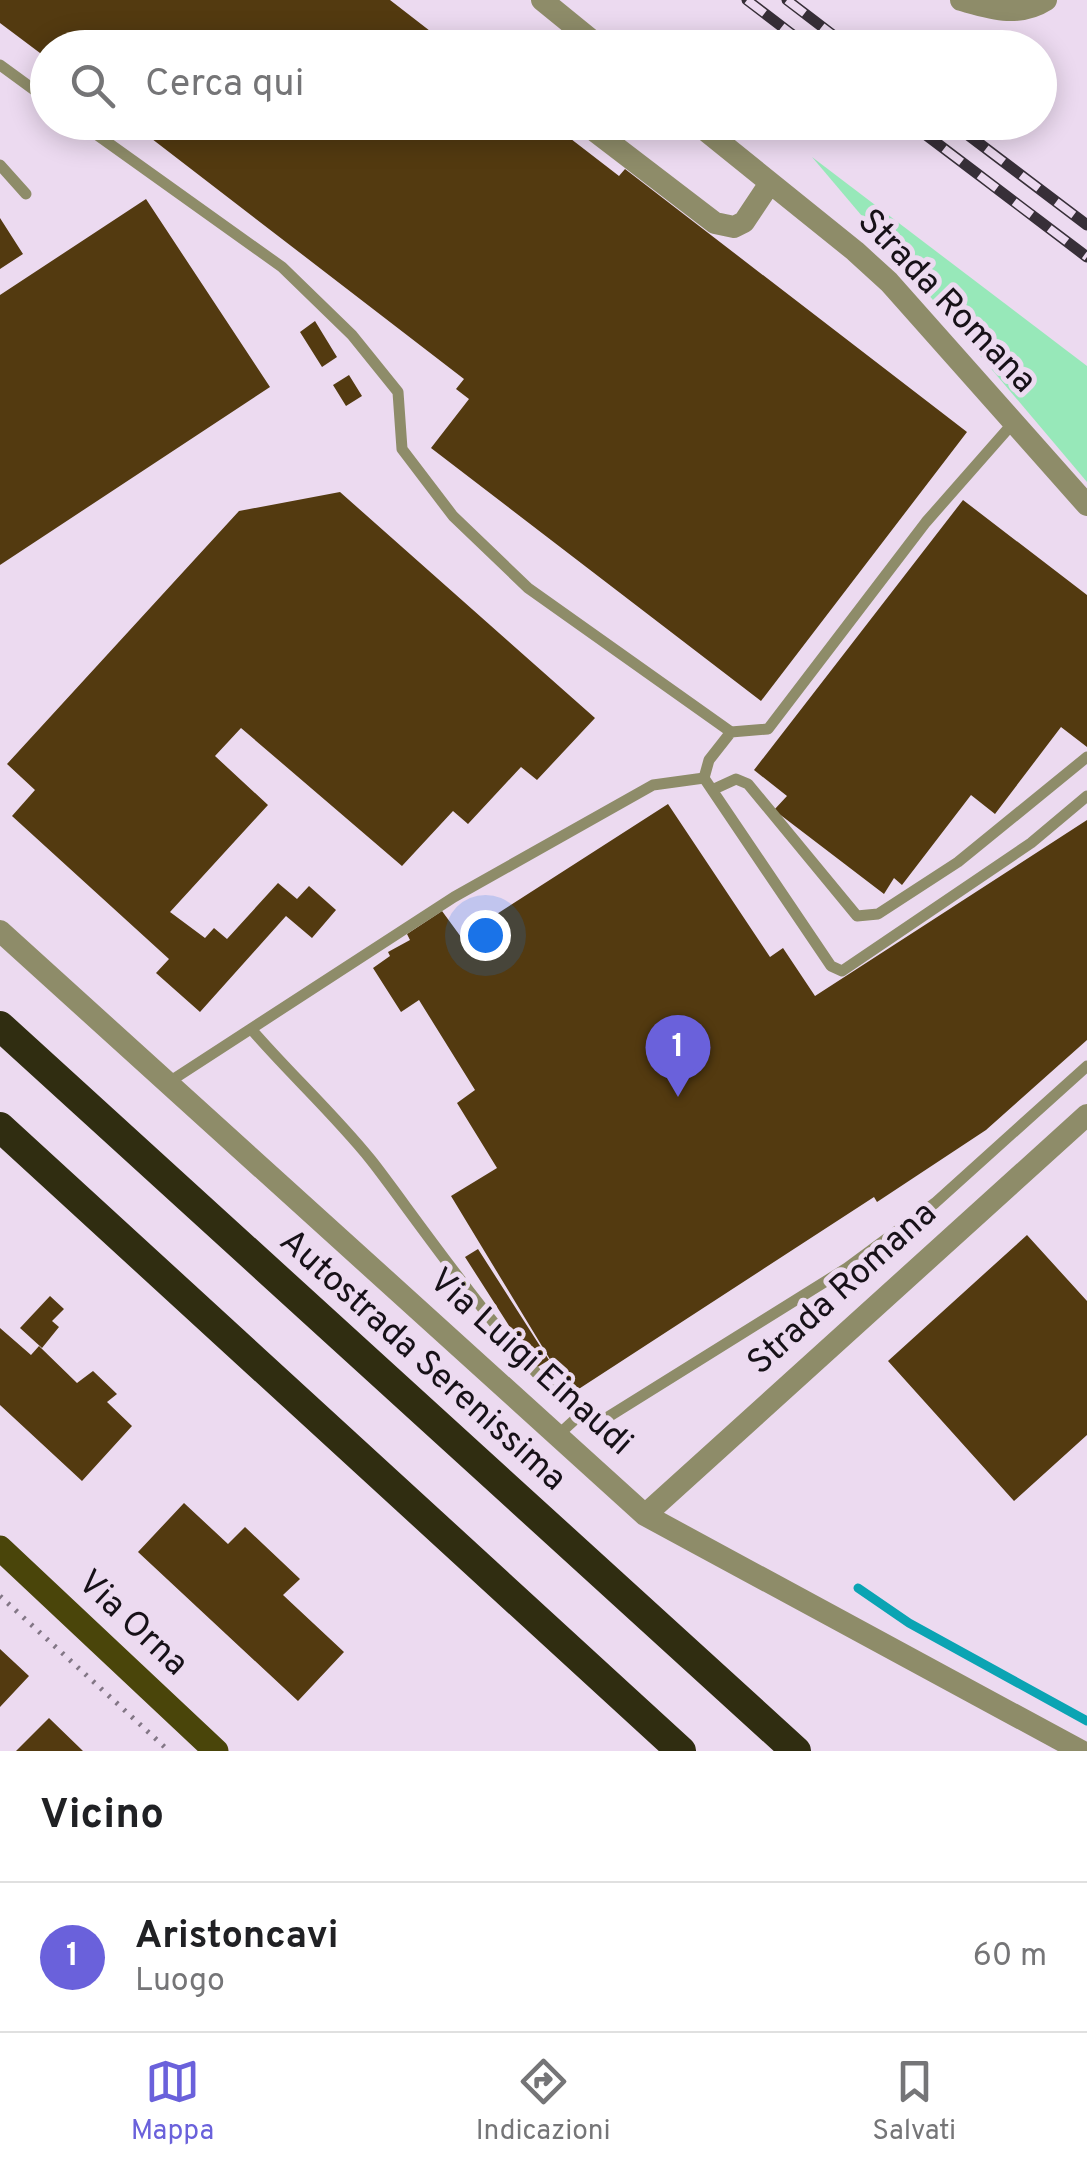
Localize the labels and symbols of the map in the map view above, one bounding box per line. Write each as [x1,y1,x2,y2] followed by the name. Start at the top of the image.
[847,201,1045,403] street label: Strada Romana
[460,910,511,961] your location
[646,1014,710,1097] pin: 1
[739,1193,947,1385] street label: Strada Romana
[269,1220,575,1502] street label: Autostrada Serenissima
[419,1260,641,1466] street label: Via Luigi Einaudi
[67,1562,197,1686] street label: Via Orna

